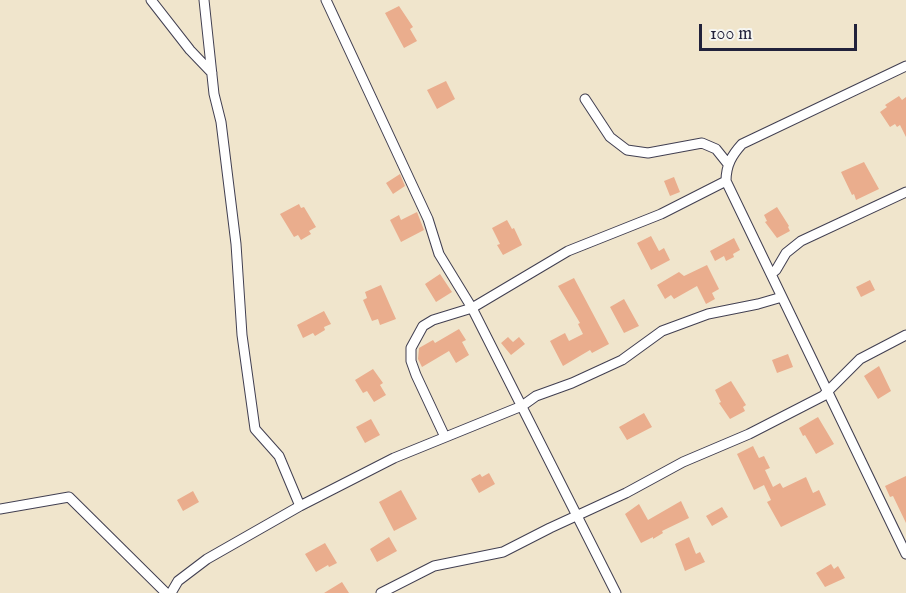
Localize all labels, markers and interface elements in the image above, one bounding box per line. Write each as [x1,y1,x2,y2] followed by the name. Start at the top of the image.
[702,12,860,50] scale bar
[710,23,752,46] text: 100 m

